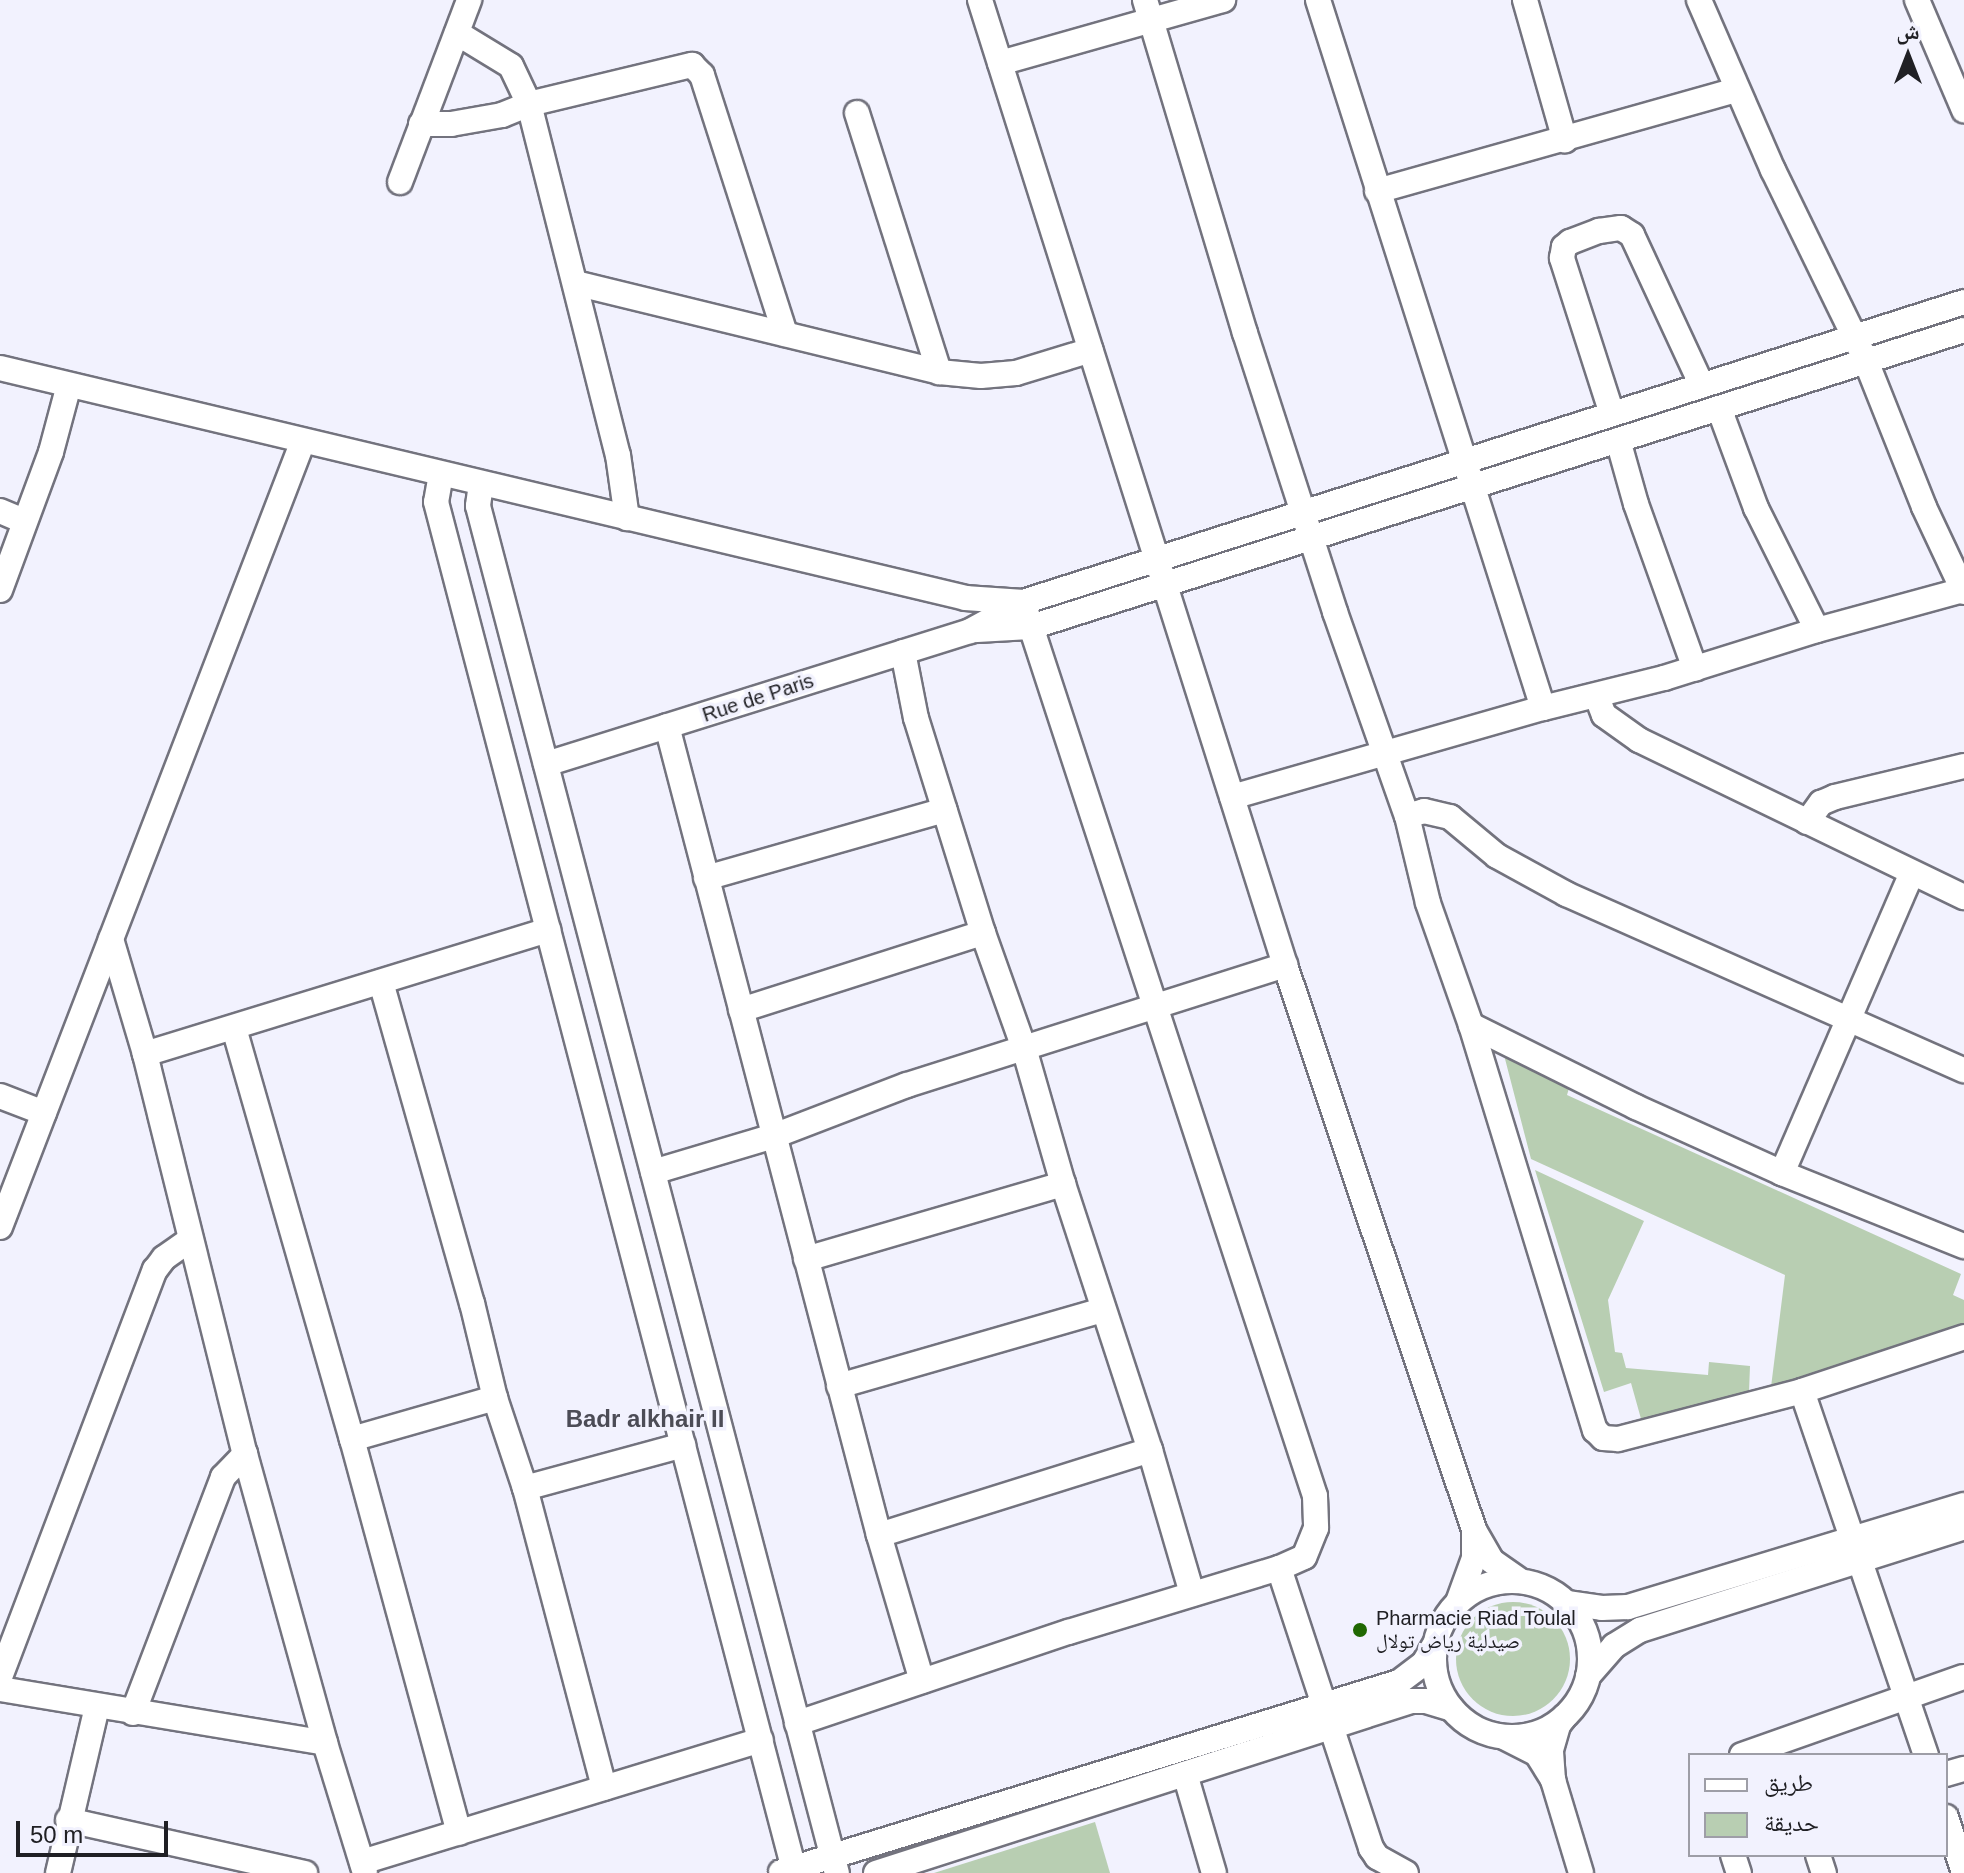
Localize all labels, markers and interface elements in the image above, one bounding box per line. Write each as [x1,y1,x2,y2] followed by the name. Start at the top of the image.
[1868,16,1948,96] north arrow
[1896,19,1920,44] text: ش
[699,669,817,727] street label: Rue de Paris
[566,1405,724,1433] district label: Badr alkhair II
[1376,1606,1576,1653] place label: Pharmacie Riad Toulal صيدلية رياض تولال
[1351,1621,1369,1639] marker: Pharmacie Riad Toulal صيدلية رياض تولال
[1688,1753,1948,1857] legend
[1764,1769,1813,1796] text: طريق
[20,1805,172,1855] scale bar
[1764,1809,1819,1836] text: حديقة
[30,1821,83,1848] text: 50 m

